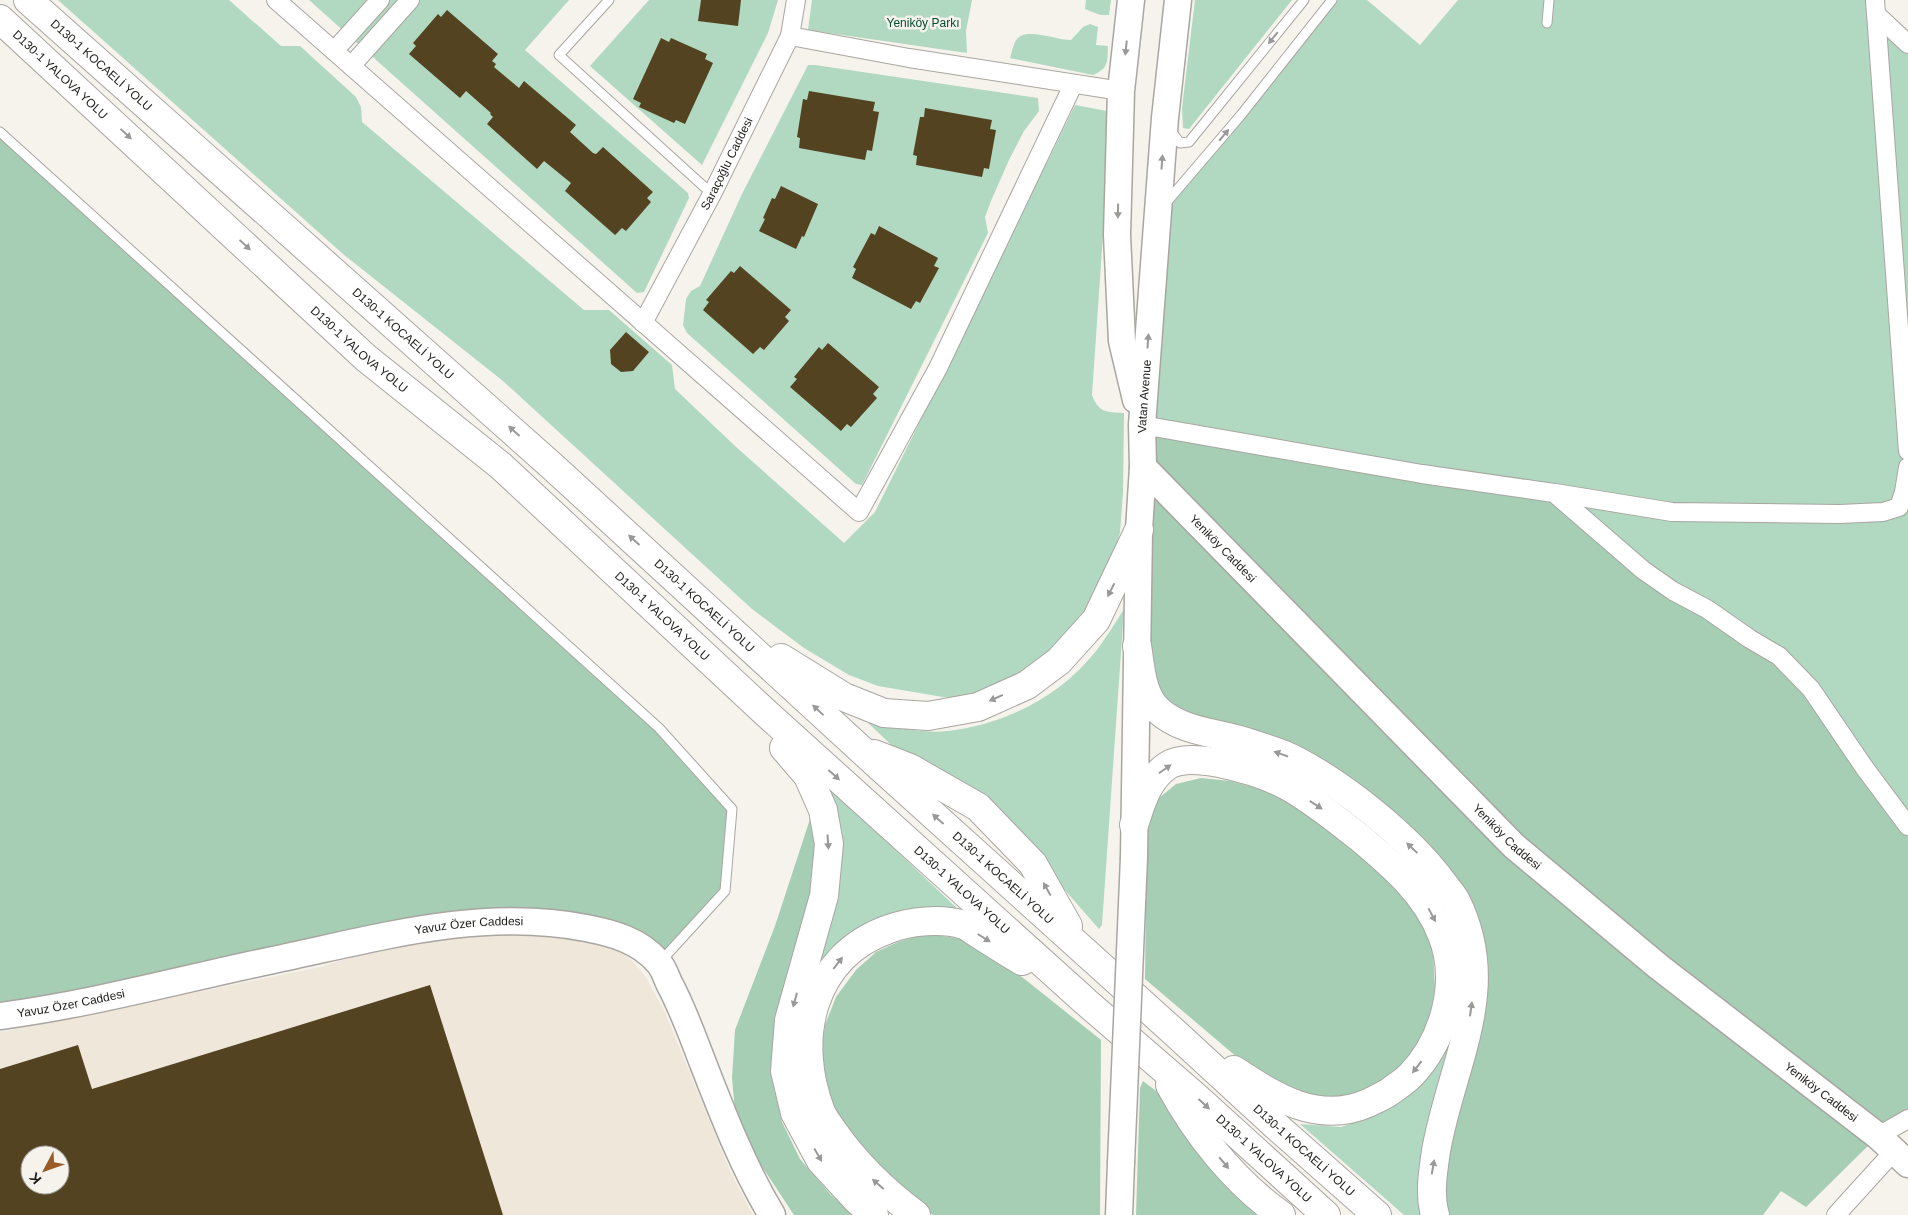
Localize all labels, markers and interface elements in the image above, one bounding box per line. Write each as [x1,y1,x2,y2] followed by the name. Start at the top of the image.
[48,16,155,114] street label: D130-1 KOCAELİ YOLU
[887,16,959,30] park label: Yeniköy Parkı
[10,27,110,122] street label: D130-1 YALOVA YOLU
[1268,31,1279,44] one-way arrow
[1121,41,1129,57] one-way arrow
[698,115,756,212] street label: Saraçoğlu Caddesi
[120,128,132,140] one-way arrow
[1218,129,1229,142] one-way arrow
[1158,154,1166,170] one-way arrow
[1114,203,1122,219] one-way arrow
[239,239,251,251] one-way arrow
[350,285,457,382] street label: D130-1 KOCAELİ YOLU
[308,303,410,395] street label: D130-1 YALOVA YOLU
[1144,333,1152,349] one-way arrow
[1135,359,1154,433] street label: Vatan Avenue
[507,426,520,437] one-way arrow
[1187,512,1259,585] street label: Yeniköy Caddesi
[629,534,641,546] one-way arrow
[651,556,757,655] street label: D130-1 KOCAELİ YOLU
[612,569,712,664] street label: D130-1 YALOVA YOLU
[1107,583,1115,597] one-way arrow
[989,695,1003,703] one-way arrow
[813,704,825,716] one-way arrow
[1273,750,1288,758] one-way arrow
[1158,764,1172,774] one-way arrow
[828,769,841,780] one-way arrow
[1309,800,1322,809] one-way arrow
[1470,801,1544,873] street label: Yeniköy Caddesi
[933,813,945,825] one-way arrow
[950,829,1056,927] street label: D130-1 KOCAELİ YOLU
[825,835,833,851] one-way arrow
[1406,842,1418,854] one-way arrow
[911,843,1013,937] street label: D130-1 YALOVA YOLU
[1042,882,1051,896] one-way arrow
[1428,908,1436,923] one-way arrow
[413,914,523,937] street label: Yavuz Özer Caddesi
[978,933,991,942] one-way arrow
[833,956,843,970] one-way arrow
[16,987,126,1021] street label: Yavuz Özer Caddesi
[790,993,798,1008] one-way arrow
[1467,1001,1475,1017] one-way arrow
[1782,1059,1861,1125] street label: Yeniköy Caddesi
[1412,1060,1422,1074] one-way arrow
[1198,1098,1210,1110] one-way arrow
[1250,1102,1357,1199] street label: D130-1 KOCAELİ YOLU
[1213,1112,1314,1205] street label: D130-1 YALOVA YOLU
[20,1145,70,1195] north arrow
[814,1148,822,1162] one-way arrow
[1218,1156,1230,1168] one-way arrow
[1430,1158,1438,1174] one-way arrow
[26,1169,45,1188] text: K
[872,1178,885,1189] one-way arrow

